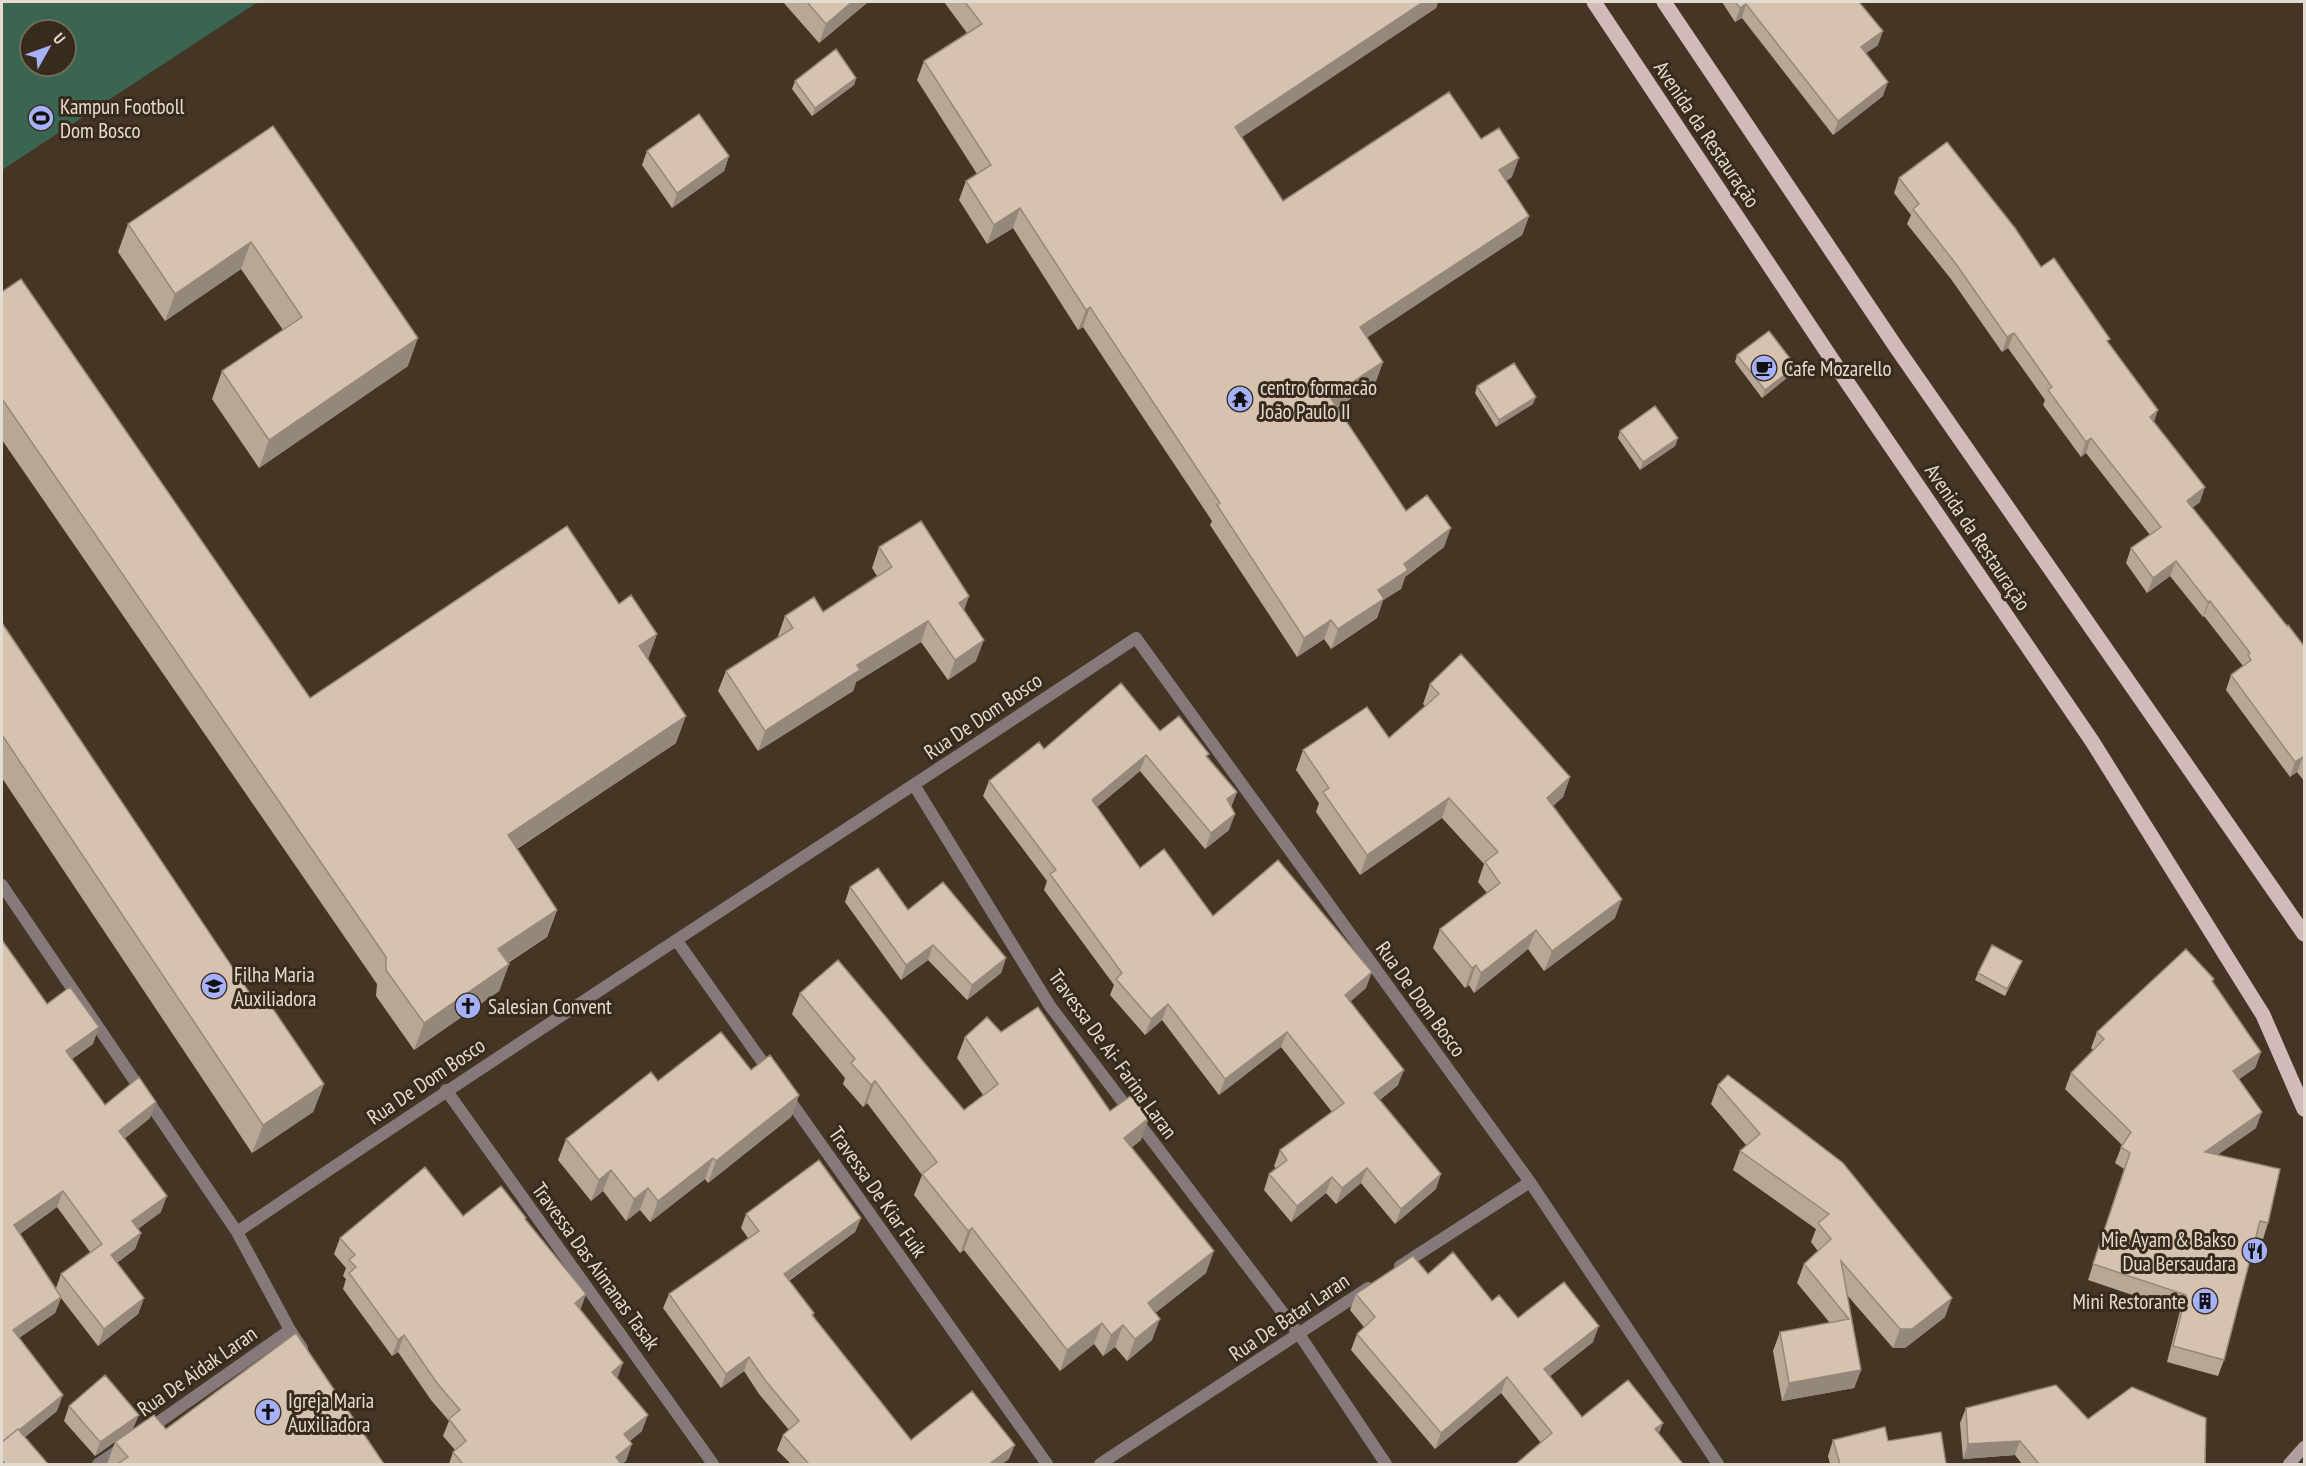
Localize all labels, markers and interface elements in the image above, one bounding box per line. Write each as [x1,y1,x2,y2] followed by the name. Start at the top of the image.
[18,18,78,78] north arrow
[49,29,70,48] text: U
[1648,55,1766,213] street label: Avenida da Restauração
[60,93,185,144] place label: Kampun Footboll Dom Bosco
[26,103,56,133] sports icon: Kampun Footboll Dom Bosco
[1749,353,1779,383] cafe icon: Cafe Mozarello
[1784,355,1892,382] place label: Cafe Mozarello
[1259,374,1377,425] place label: centro formacão João Paulo II
[1225,384,1255,414] temple icon: centro formacão João Paulo II
[1919,458,2037,616] street label: Avenida da Restauração
[919,667,1047,765] street label: Rua De Dom Bosco
[1370,936,1472,1062] street label: Rua De Dom Bosco
[234,961,316,1012] place label: Filha Maria Auxiliadora
[1043,964,1183,1144] street label: Travessa De Ai- Farina Laran
[199,971,229,1001] school or university icon: Filha Maria Auxiliadora
[453,991,483,1021] church icon: Salesian Convent
[488,993,612,1020] place label: Salesian Convent
[362,1032,490,1130] street label: Rua De Dom Bosco
[823,1121,933,1263] street label: Travessa De Kiar Fuik
[526,1177,666,1355] street label: Travessa Das Aimanas Tasak
[2101,1226,2236,1277] place label: Mie Ayam & Bakso Dua Bersaudara
[2240,1236,2270,1266] restaurant icon: Mie Ayam & Bakso Dua Bersaudara
[1224,1267,1354,1367] street label: Rua De Batar Laran
[2190,1286,2220,1316] building icon: Mini Restorante
[2072,1288,2186,1315] place label: Mini Restorante
[132,1320,262,1422] street label: Rua De Aidak Laran
[288,1387,374,1438] place label: Igreja Maria Auxiliadora
[253,1397,283,1427] church icon: Igreja Maria Auxiliadora

